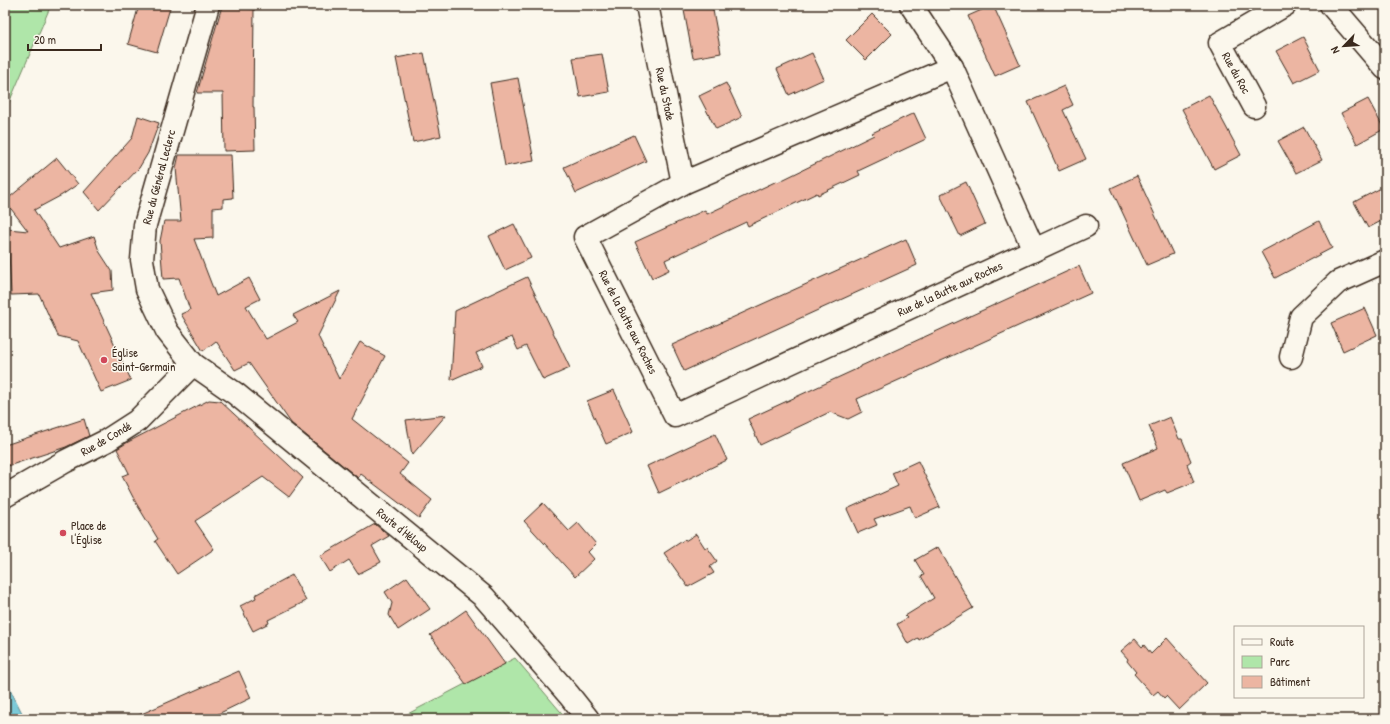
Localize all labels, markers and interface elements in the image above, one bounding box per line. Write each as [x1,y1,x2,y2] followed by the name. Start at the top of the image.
[28,26,101,52] scale bar
[1324,26,1364,66] north arrow
[34,31,56,48] text: 20 m
[1327,44,1343,56] text: N
[1218,49,1255,97] street label: Rue du Roc
[652,66,679,122] street label: Rue du Stade
[138,127,179,226] street label: Rue du Général Leclerc
[894,257,1006,320] street label: Rue de la Butte aux Roches
[595,267,662,377] street label: Rue de la Butte aux Roches
[112,344,175,375] place label: Église Saint-Germain
[99,355,109,365] marker: Église Saint-Germain
[77,417,135,460] street label: Rue de Condé
[373,504,432,556] street label: Route d'Héloup
[71,517,107,548] place label: Place de l'Église
[58,528,68,538] marker: Place de l'Église
[1234,626,1364,698] legend
[1270,633,1294,650] text: Route
[1270,653,1290,670] text: Parc
[1270,673,1311,690] text: Bâtiment

